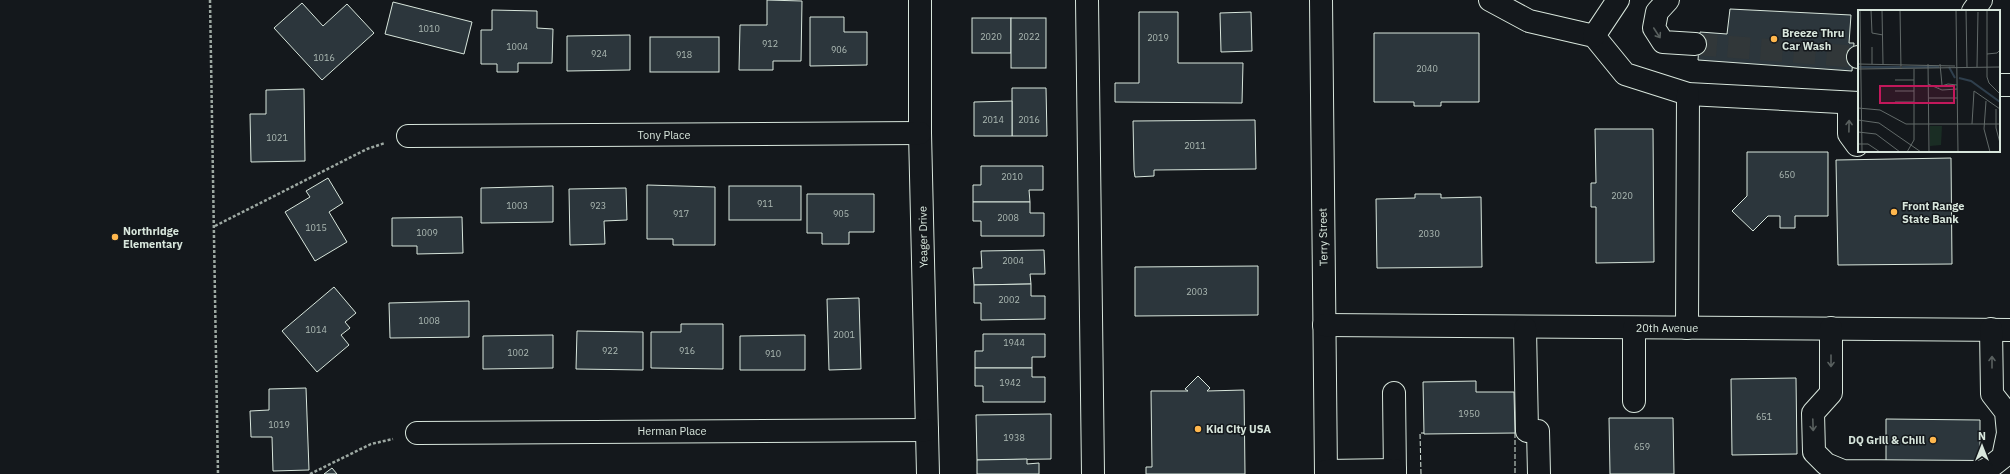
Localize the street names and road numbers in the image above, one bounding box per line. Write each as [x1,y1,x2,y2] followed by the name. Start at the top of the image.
[637,128,691,142] street label: Tony Place
[915,206,931,268] street label: Yeager Drive
[1315,208,1331,266] street label: Terry Street
[1636,321,1698,335] street label: 20th Avenue
[637,424,707,438] street label: Herman Place

